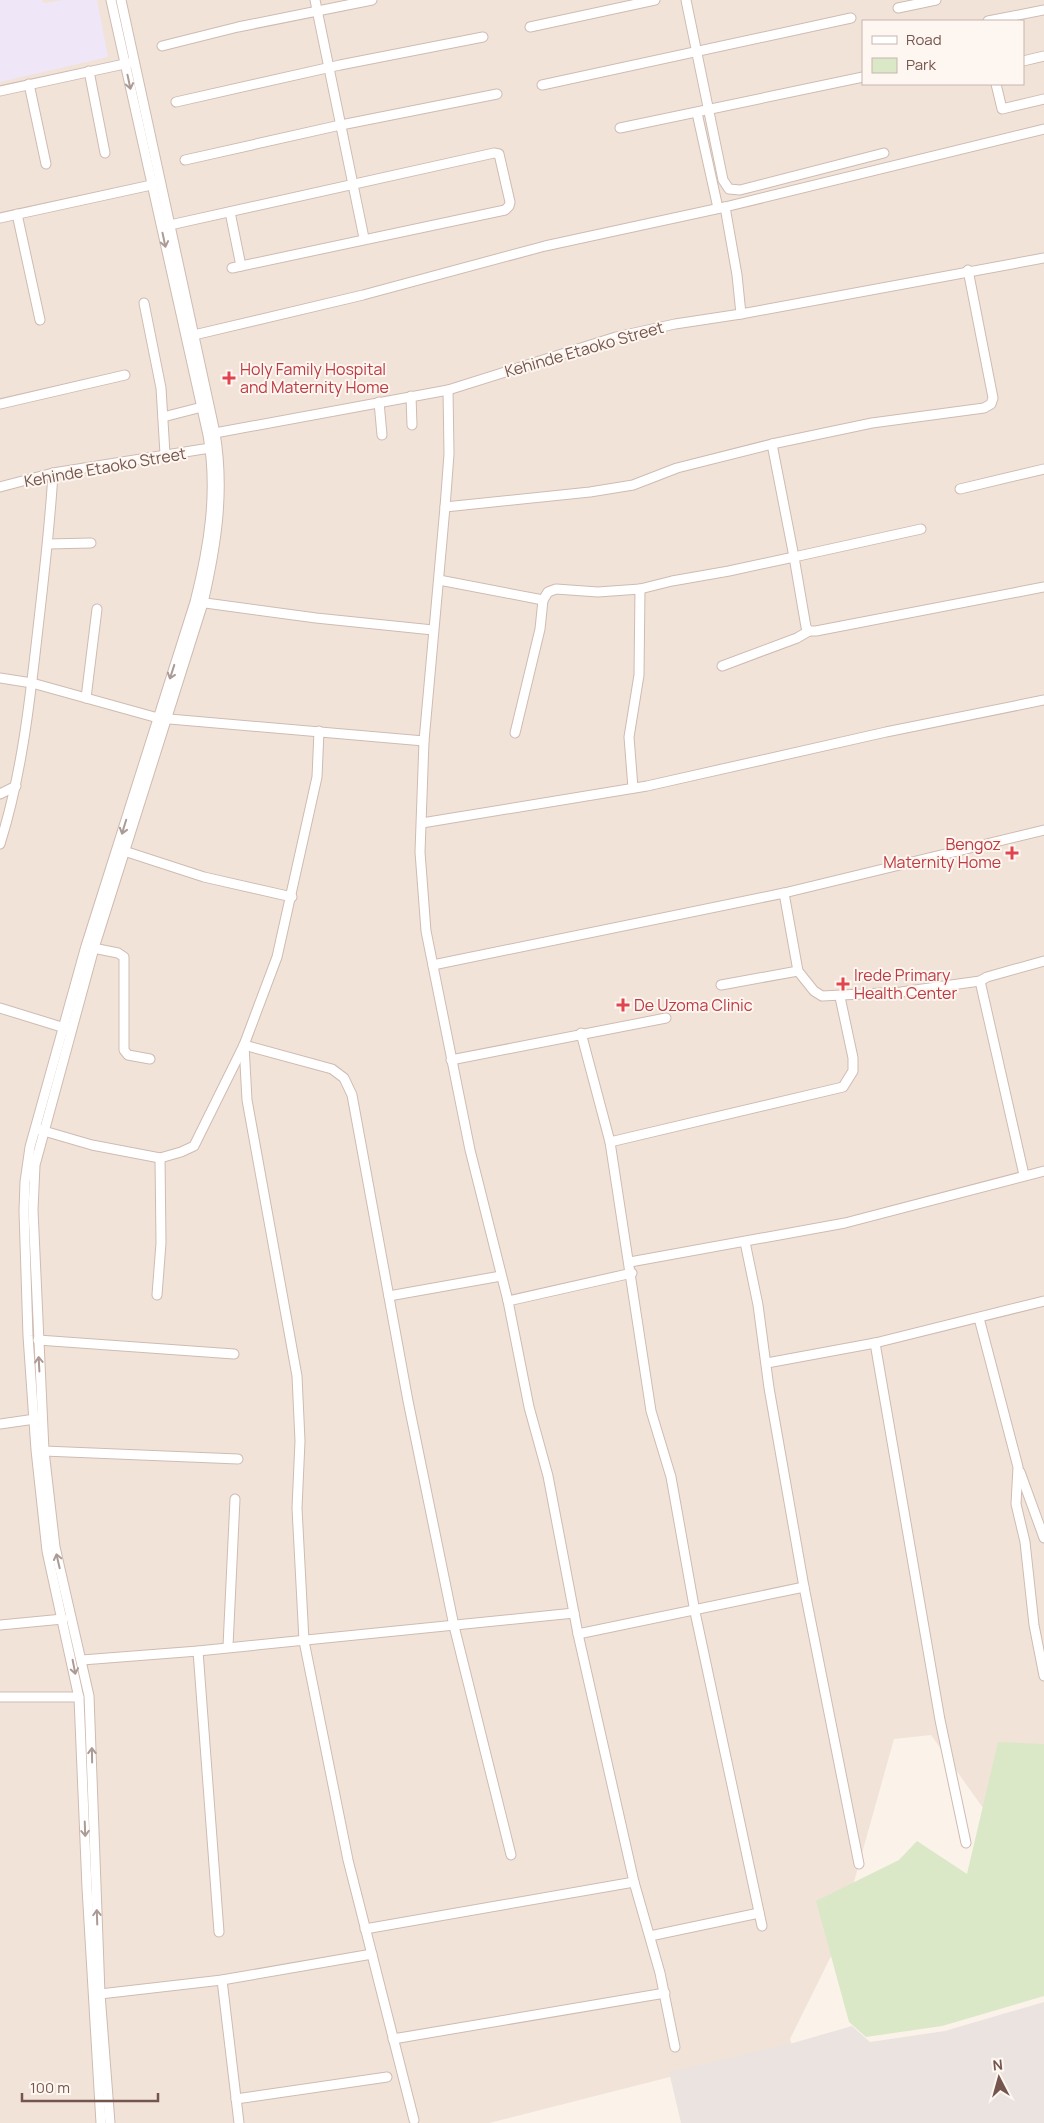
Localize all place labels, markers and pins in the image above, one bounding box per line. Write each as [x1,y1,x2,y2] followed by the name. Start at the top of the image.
[240,358,389,398] place label: Holy Family Hospital and Maternity Home
[222,371,236,385] marker: Holy Family Hospital and Maternity Home
[883,833,1001,873] place label: Bengoz Maternity Home
[1005,846,1019,860] marker: Bengoz Maternity Home
[854,964,957,1004] place label: Irede Primary Health Center
[836,977,850,991] marker: Irede Primary Health Center
[634,994,753,1016] place label: De Uzoma Clinic
[616,998,630,1012] marker: De Uzoma Clinic

